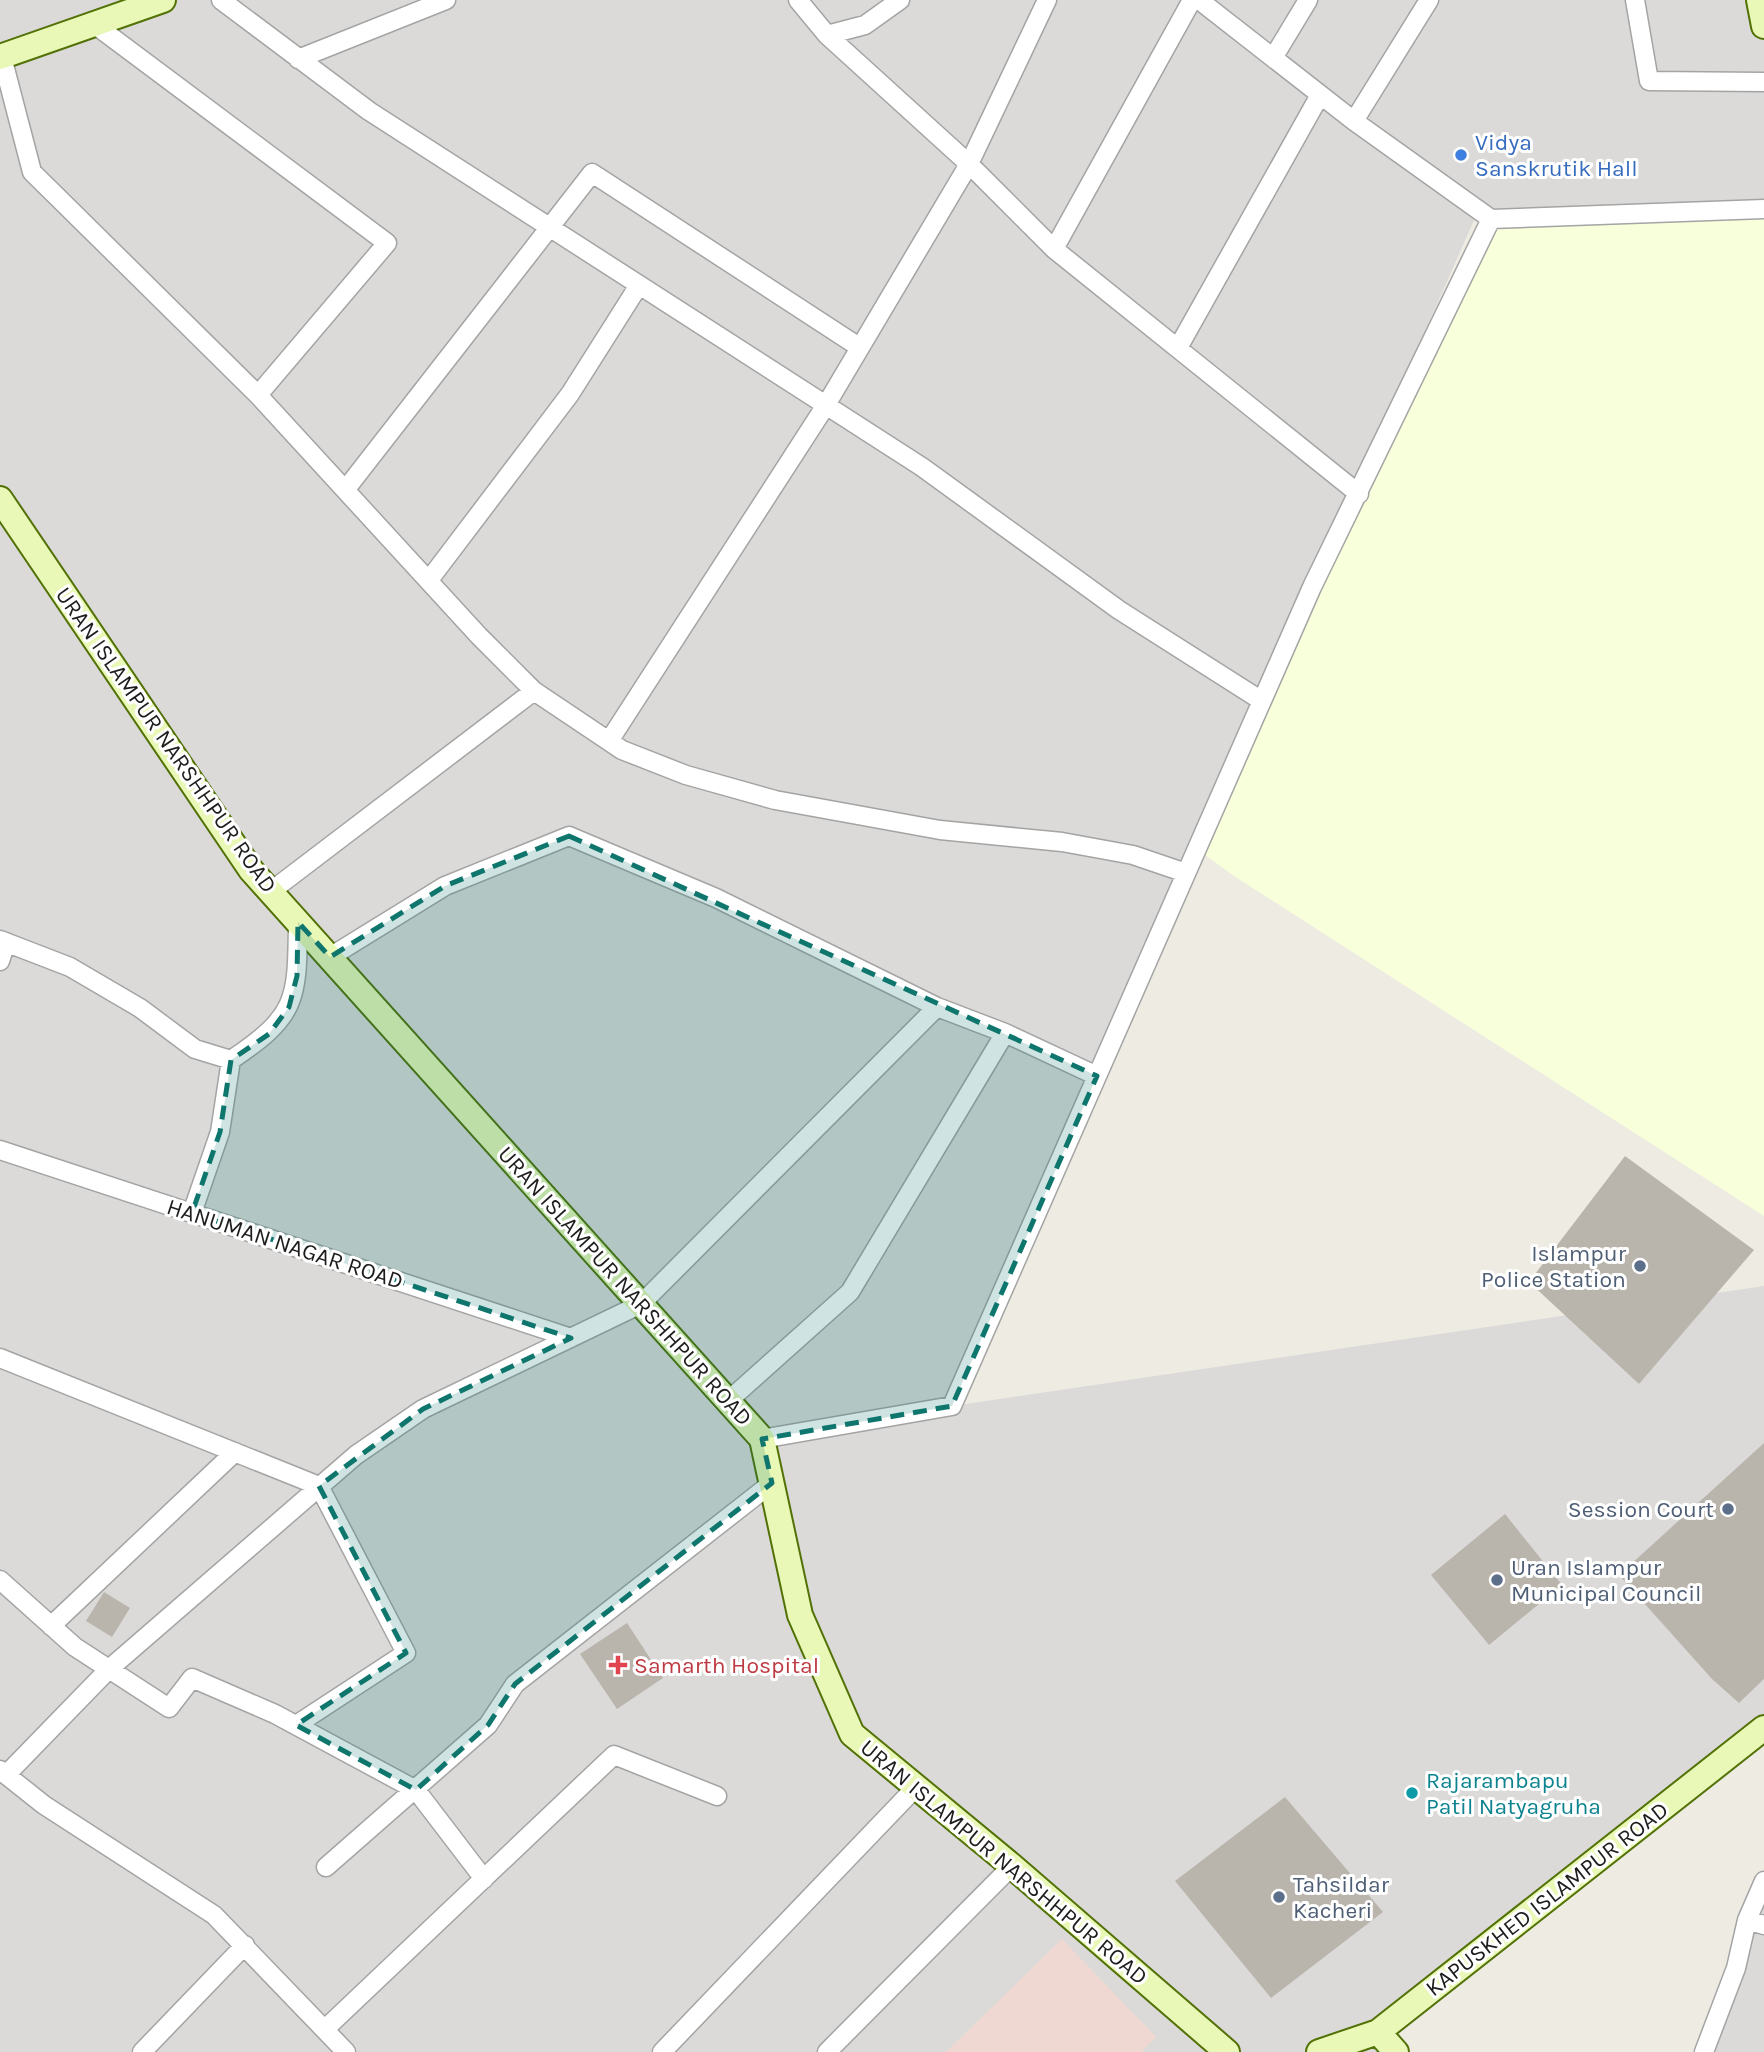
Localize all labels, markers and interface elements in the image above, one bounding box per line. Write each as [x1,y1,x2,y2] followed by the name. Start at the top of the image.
[1475,129,1638,182] place label: Vidya Sanskrutik Hall
[1453,147,1469,163] marker: Vidya Sanskrutik Hall
[50,582,282,898] street label: URAN ISLAMPUR NARSHHPUR ROAD
[492,1141,758,1431] street label: URAN ISLAMPUR NARSHHPUR ROAD
[163,1193,407,1295] street label: HANUMAN NAGAR ROAD
[1481,1240,1627,1293] place label: Islampur Police Station
[1632,1258,1648,1274] marker: Islampur Police Station
[1568,1496,1714,1523] place label: Session Court
[1720,1501,1736,1517] marker: Session Court
[1511,1554,1702,1607] place label: Uran Islampur Municipal Council
[1489,1572,1505,1588] marker: Uran Islampur Municipal Council
[634,1652,819,1679] place label: Samarth Hospital
[608,1655,628,1675] marker: Samarth Hospital
[855,1734,1153,1990] street label: URAN ISLAMPUR NARSHHPUR ROAD
[1426,1767,1601,1820] place label: Rajarambapu Patil Natyagruha
[1404,1785,1420,1801] marker: Rajarambapu Patil Natyagruha
[1420,1796,1674,2002] street label: KAPUSKHED ISLAMPUR ROAD
[1293,1871,1390,1924] place label: Tahsildar Kacheri
[1271,1889,1287,1905] marker: Tahsildar Kacheri

